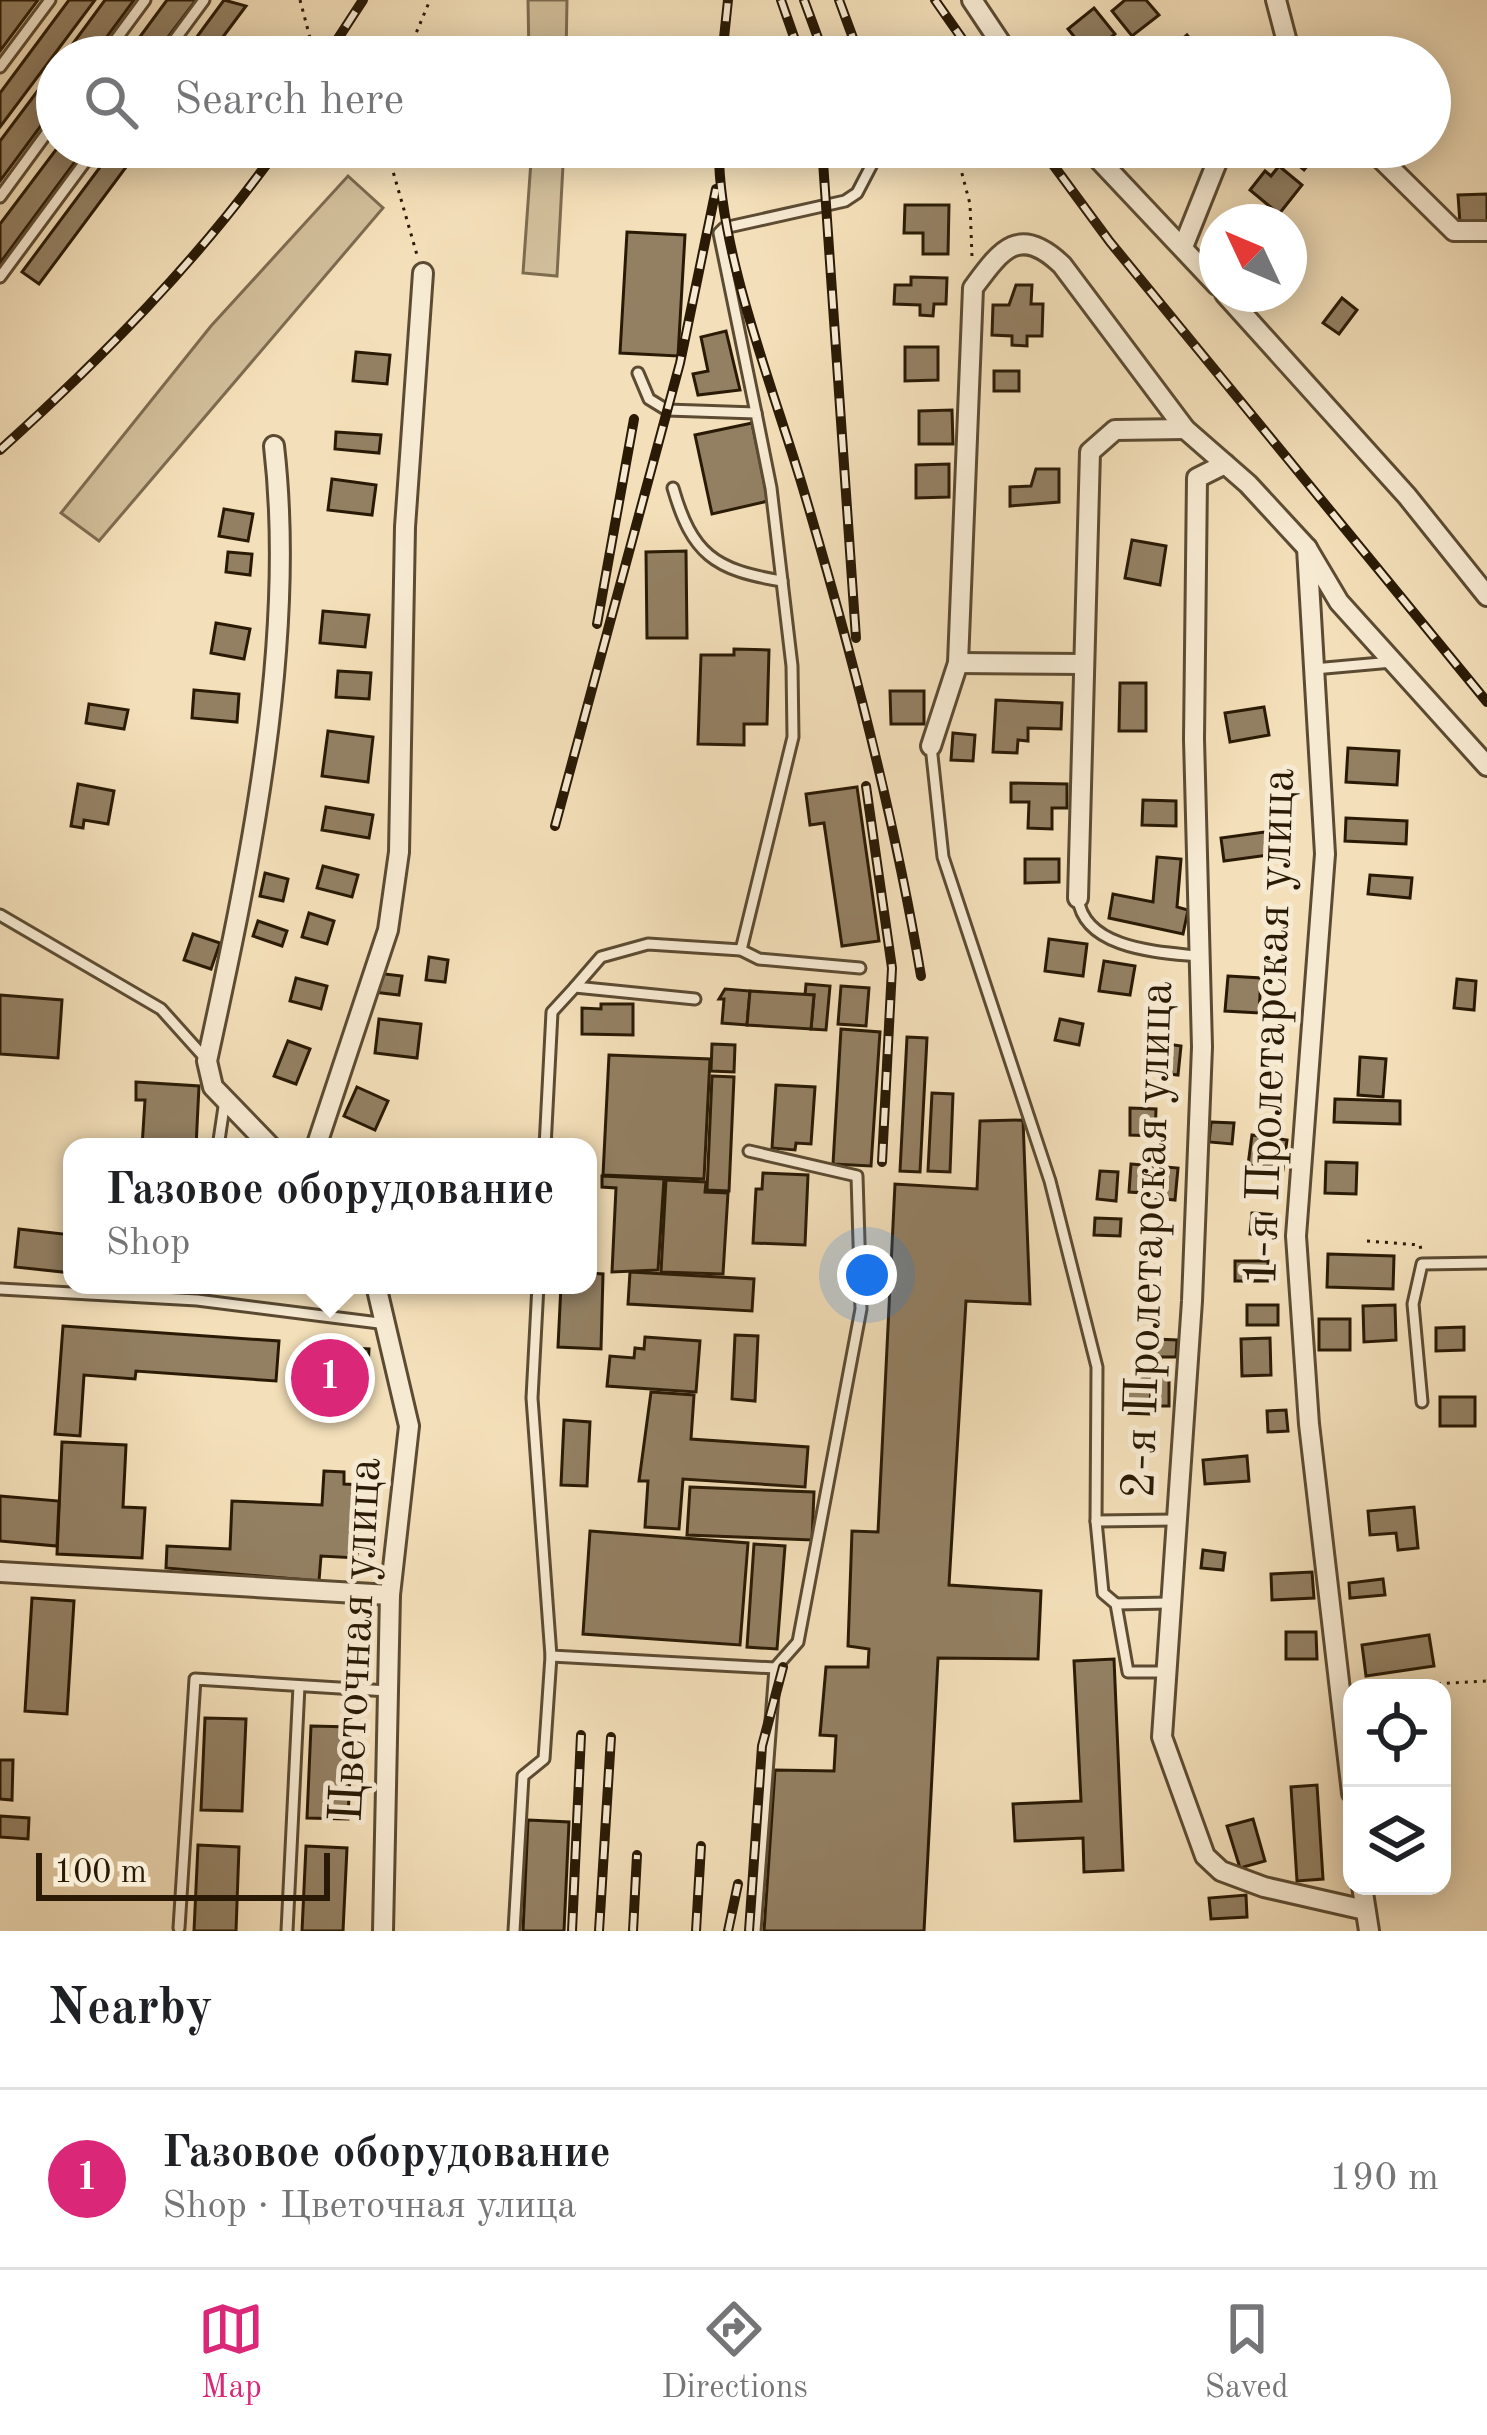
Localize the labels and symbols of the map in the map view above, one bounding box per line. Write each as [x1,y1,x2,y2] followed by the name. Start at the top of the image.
[1199,204,1307,312] north arrow
[1238,767,1304,1287] street label: 1-я Пролетарская улица
[1116,980,1182,1500] street label: 2-я Пролетарская улица
[837,1245,897,1305] your location
[291,1333,369,1423] pin: 1
[323,1456,391,1824] street label: Цветочная улица
[36,1847,330,1900] scale bar

